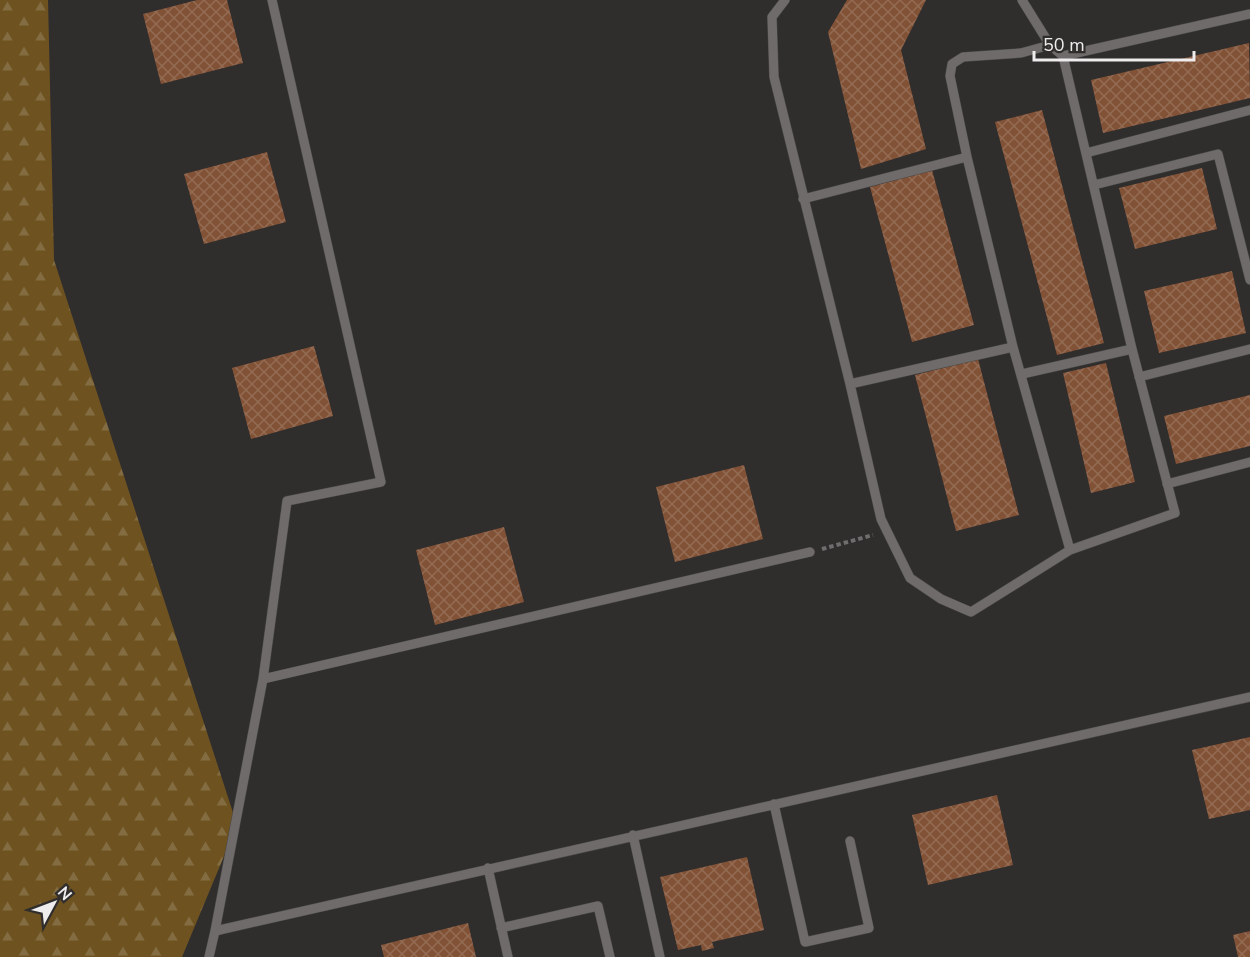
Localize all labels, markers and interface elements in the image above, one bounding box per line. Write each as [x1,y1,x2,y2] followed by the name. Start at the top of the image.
[1034,24,1194,62] scale bar
[1043,33,1085,57] text: 50 m
[24,873,84,933] north arrow
[52,882,77,906] text: N

